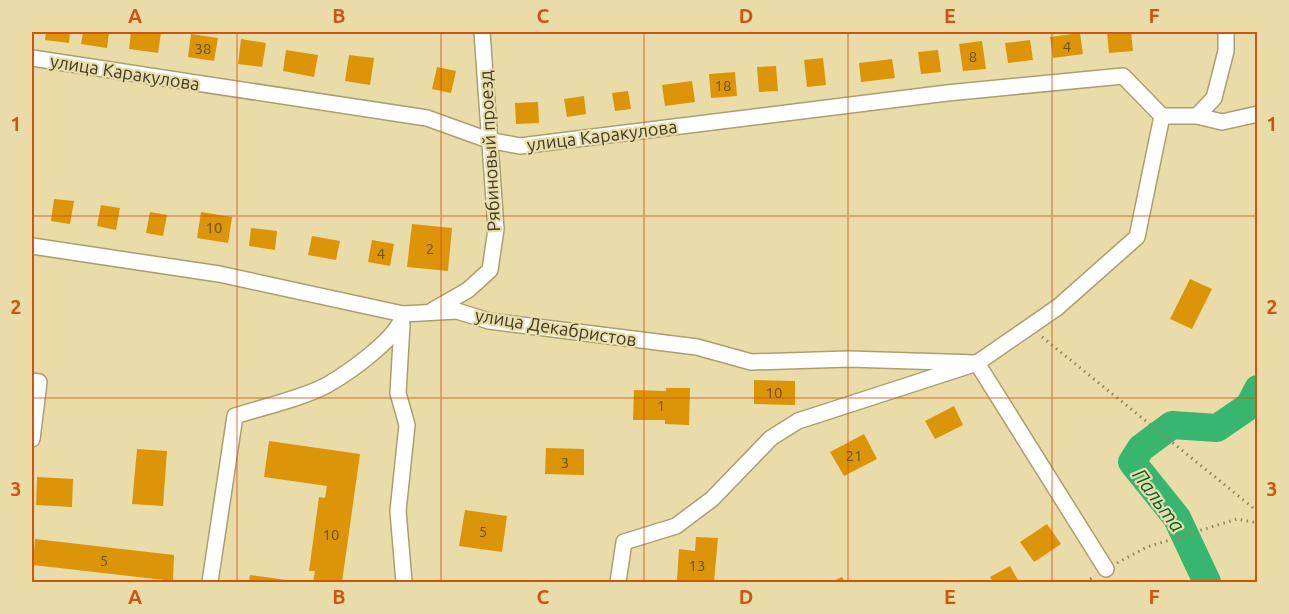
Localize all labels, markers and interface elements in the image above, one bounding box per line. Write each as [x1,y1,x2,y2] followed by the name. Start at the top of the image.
[128,4,142,27] text: A
[332,4,346,27] text: B
[537,4,550,27] text: C
[739,4,753,27] text: D
[944,4,956,27] text: E
[1148,4,1160,27] text: F
[1063,38,1071,55] house number: 4
[195,40,211,57] house number: 38
[969,48,977,65] house number: 8
[49,50,201,94] street label: улица Каракулова
[475,69,503,232] street label: Рябиновый проезд
[715,77,731,94] house number: 18
[10,112,22,135] text: 1
[1266,112,1278,135] text: 1
[526,116,678,154] street label: улица Каракулова
[206,219,222,236] house number: 10
[426,240,434,257] house number: 2
[377,245,385,262] house number: 4
[10,295,22,318] text: 2
[1266,295,1278,318] text: 2
[474,304,638,350] street label: улица Декабристов
[766,384,782,401] house number: 10
[657,397,665,414] house number: 1
[846,447,862,464] house number: 21
[561,454,569,471] house number: 3
[1128,464,1190,536] water label: Пальта
[10,477,22,500] text: 3
[1266,477,1278,500] text: 3
[479,523,487,540] house number: 5
[323,526,339,543] house number: 10
[100,552,108,569] house number: 5
[689,557,705,574] house number: 13
[128,585,142,608] text: A
[332,585,346,608] text: B
[537,585,550,608] text: C
[739,585,753,608] text: D
[944,585,956,608] text: E
[1148,585,1160,608] text: F

